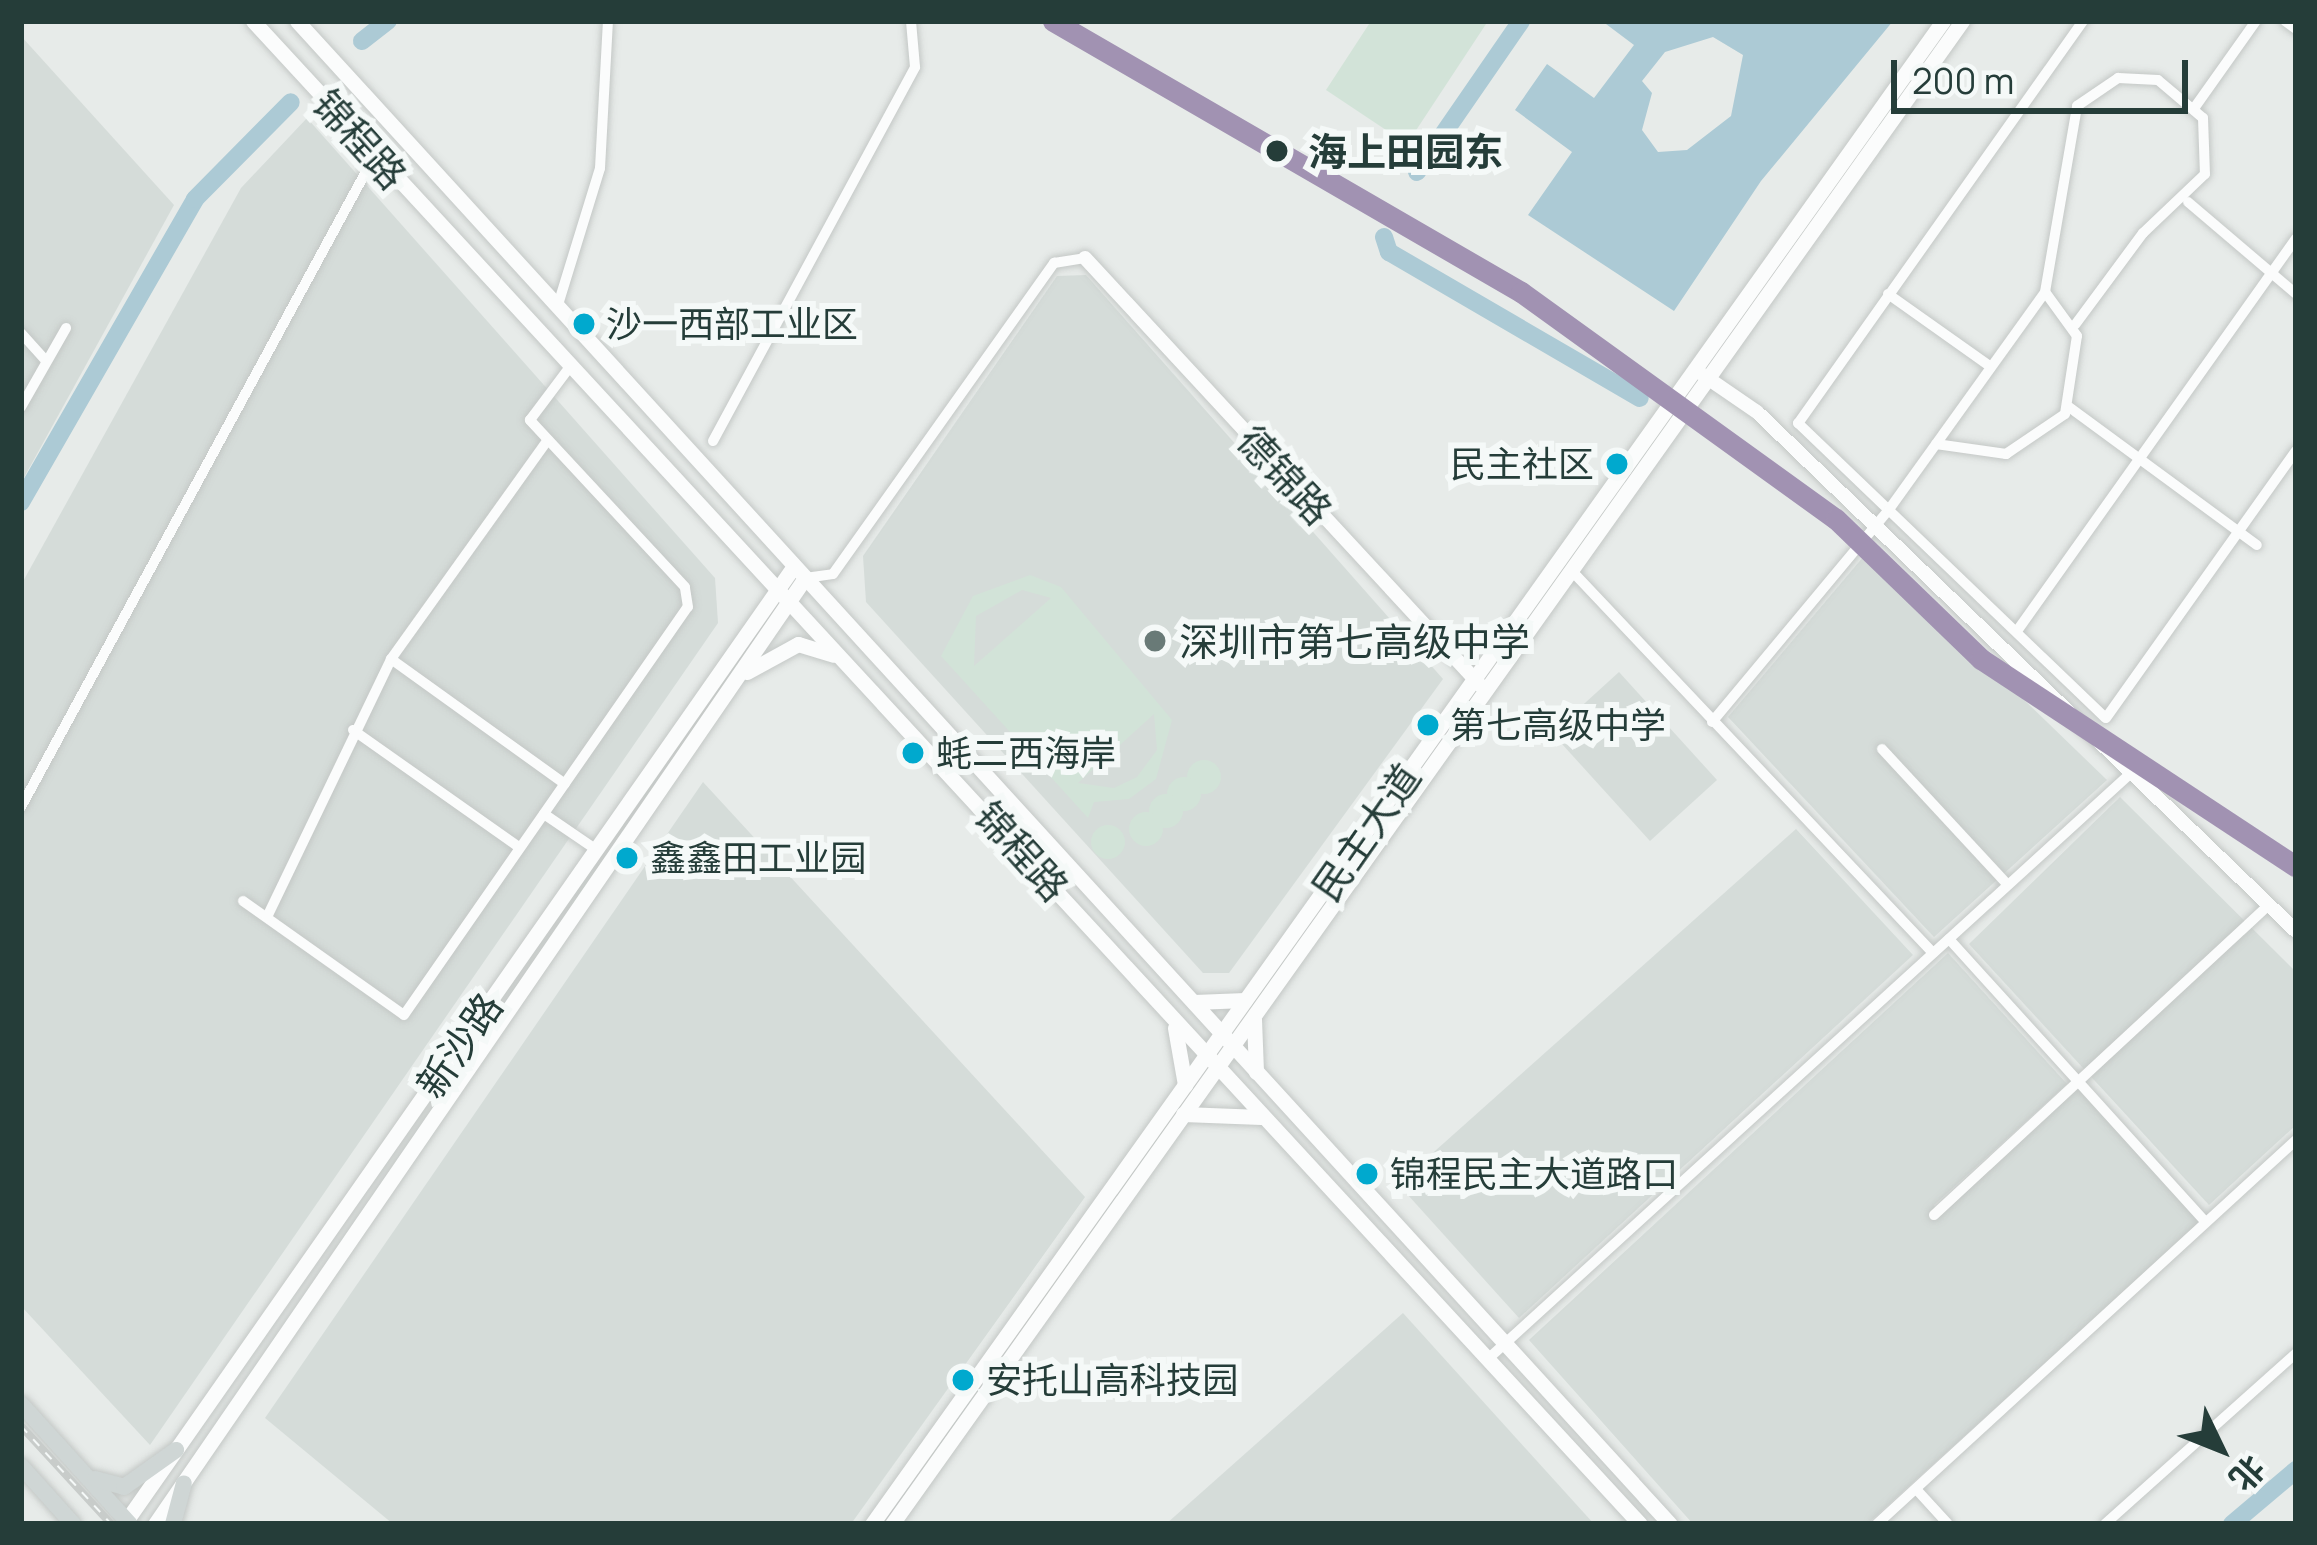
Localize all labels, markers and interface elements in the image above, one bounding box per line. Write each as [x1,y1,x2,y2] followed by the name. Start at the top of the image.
[1897,36,2194,110] scale bar
[1912,56,2014,105] text: 200 m
[303,80,417,198] street label: 锦程路
[1308,128,1503,174] place label: 海上田园东
[1256,130,1298,172] marker: 海上田园东
[606,302,858,346] place label: 沙一西部工业区
[573,313,595,335] marker: 沙一西部工业区
[1228,416,1342,534] street label: 德锦路
[1450,442,1594,486] place label: 民主社区
[1606,453,1628,475] marker: 民主社区
[1179,618,1530,664] place label: 深圳市第七高级中学
[1142,628,1168,654] marker: 深圳市第七高级中学
[1450,703,1666,747] place label: 第七高级中学
[1417,714,1439,736] marker: 第七高级中学
[936,731,1116,775] place label: 蚝二西海岸
[902,742,924,764] marker: 蚝二西海岸
[1302,755,1430,909] street label: 民主大道
[965,792,1079,910] street label: 锦程路
[650,836,866,880] place label: 鑫鑫田工业园
[616,847,638,869] marker: 鑫鑫田工业园
[406,984,512,1106] street label: 新沙路
[1390,1152,1678,1196] place label: 锦程民主大道路口
[1356,1163,1378,1185] marker: 锦程民主大道路口
[986,1358,1238,1402] place label: 安托山高科技园
[952,1369,974,1391] marker: 安托山高科技园
[2161,1389,2281,1509] north arrow
[2220,1446,2275,1501] text: 北

